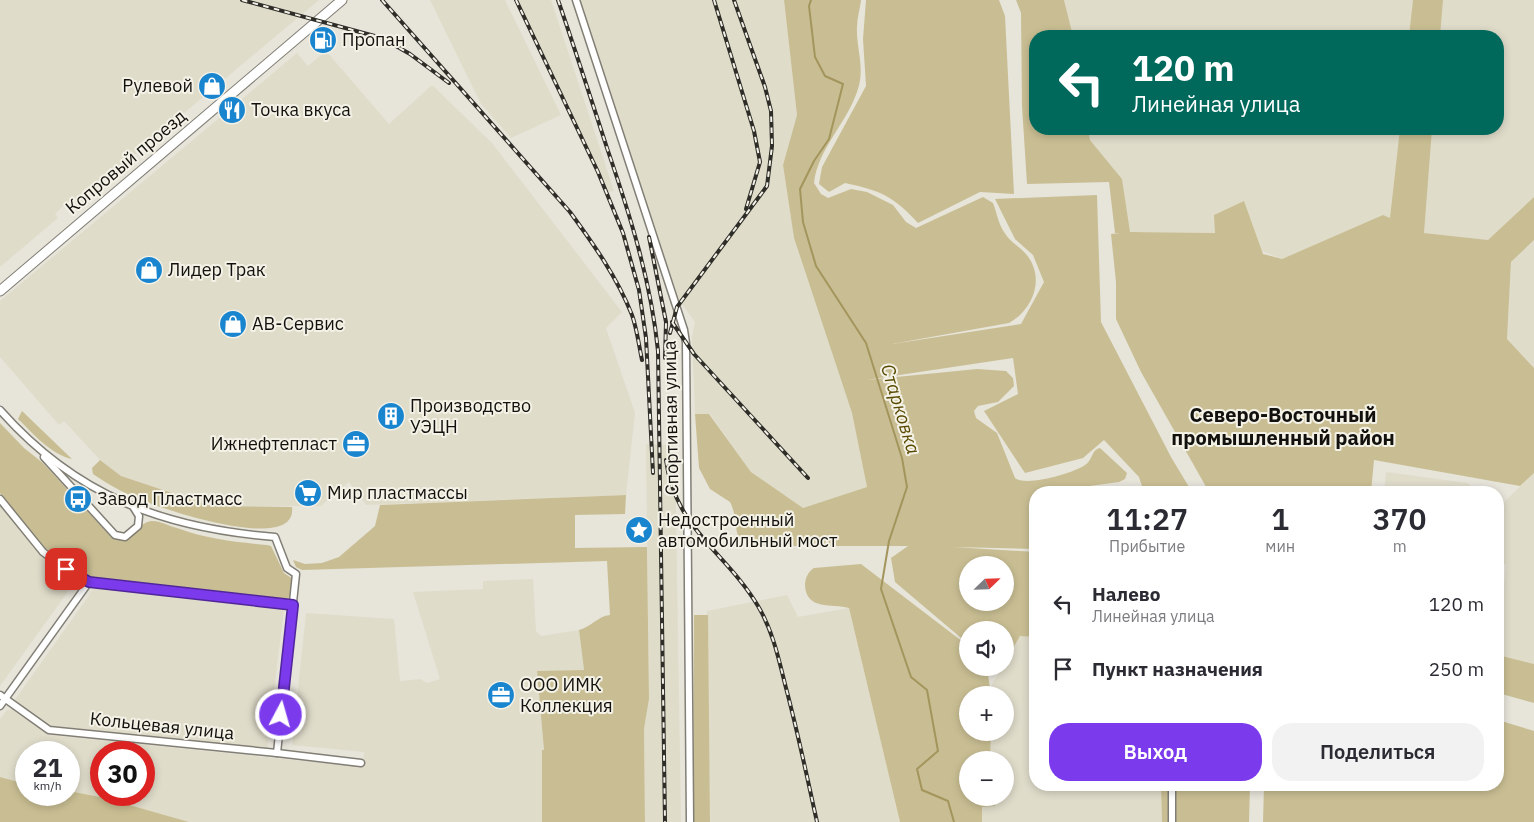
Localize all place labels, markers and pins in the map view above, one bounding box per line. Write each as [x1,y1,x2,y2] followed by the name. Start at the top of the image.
[308,25,338,55] fuel station icon: Пропан
[342,28,406,51] place label: Пропан
[197,71,227,101] shop icon: Рулевой
[122,74,193,97] place label: Рулевой
[217,95,247,125] restaurant icon: Точка вкуса
[251,98,351,121] place label: Точка вкуса
[134,255,164,285] shop icon: Лидер Трак
[168,258,266,281] place label: Лидер Трак
[218,309,248,339] shop icon: АВ-Сервис
[252,312,344,335] place label: АВ-Сервис
[410,394,531,438] place label: Производство УЭЦН
[376,401,406,431] building icon: Производство УЭЦН
[341,429,371,459] office icon: Ижнефтепласт
[211,432,337,455] place label: Ижнефтепласт
[293,478,323,508] supermarket icon: Мир пластмассы
[327,481,468,504] place label: Мир пластмассы
[63,484,93,514] bus stop icon: Завод Пластмасс
[97,487,242,510] place label: Завод Пластмасс
[658,508,838,552] place label: Недостроенный автомобильный мост
[624,515,654,545] place icon: Недостроенный автомобильный мост
[45,548,87,590] pin
[520,673,613,717] place label: ООО ИМК Коллекция
[486,680,516,710] office icon: ООО ИМК Коллекция

